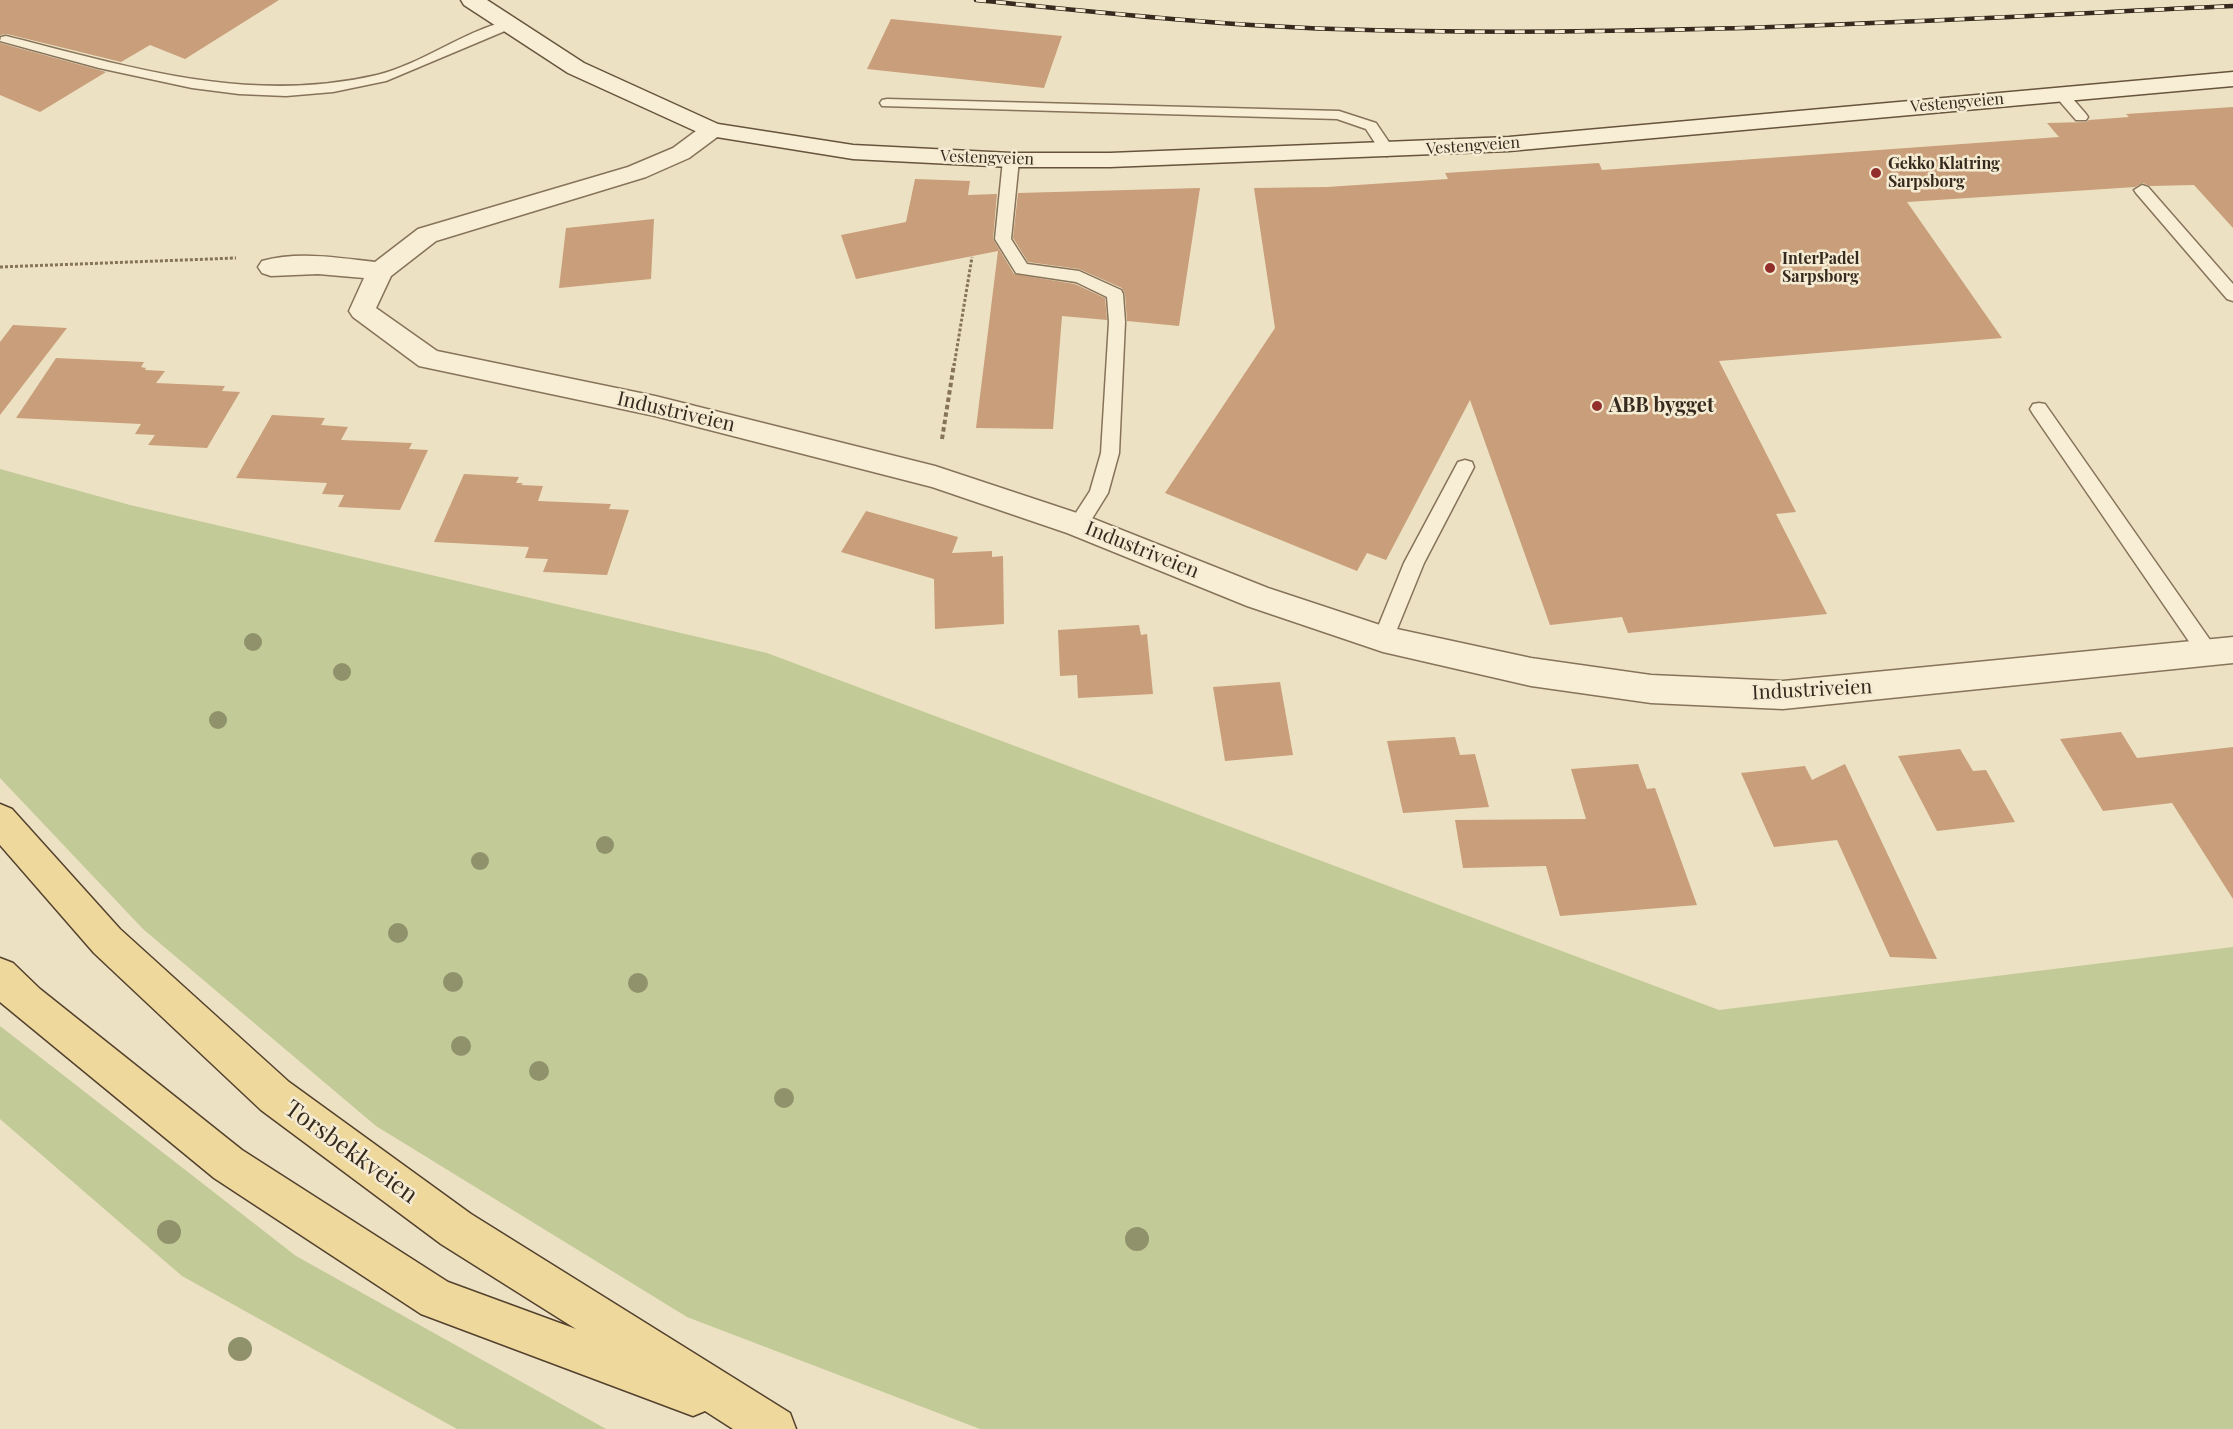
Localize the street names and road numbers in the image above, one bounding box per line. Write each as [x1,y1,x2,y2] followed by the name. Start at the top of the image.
[1909,89,2005,117] street label: Vestengveien
[1425,133,1521,159] street label: Vestengveien
[940,147,1034,169] street label: Vestengveien
[615,387,737,437] street label: Industriveien
[1082,516,1202,584] street label: Industriveien
[1751,675,1873,705] street label: Industriveien
[279,1094,423,1210] street label: Torsbekkveien

